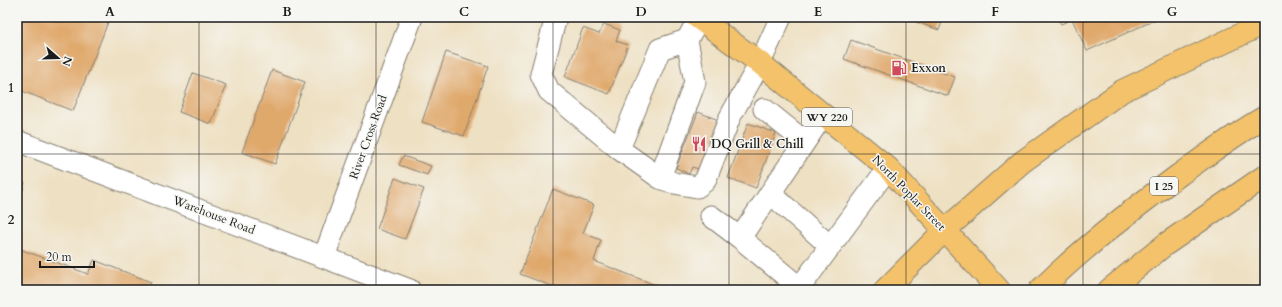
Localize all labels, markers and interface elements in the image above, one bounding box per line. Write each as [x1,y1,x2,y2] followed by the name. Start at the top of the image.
[105,3,115,21] text: A
[282,3,292,21] text: B
[459,3,469,21] text: C
[635,3,647,21] text: D
[814,3,822,21] text: E
[991,3,999,21] text: F
[1167,3,1178,21] text: G
[38,38,78,78] north arrow
[58,54,76,69] text: N
[890,59,908,77] fuel station icon: Exxon
[911,60,946,76] place label: Exxon
[8,79,14,97] text: 1
[345,92,391,181] street label: River Cross Road
[802,108,852,126] road number: WY 220
[690,135,708,153] restaurant icon: DQ Grill & Chill
[711,136,804,152] place label: DQ Grill & Chill
[869,152,949,234] street label: North Poplar Street
[1150,177,1178,195] road number: I 25
[170,192,258,238] street label: Warehouse Road
[8,211,15,229] text: 2
[40,243,94,269] scale bar
[46,249,73,265] text: 20 m

